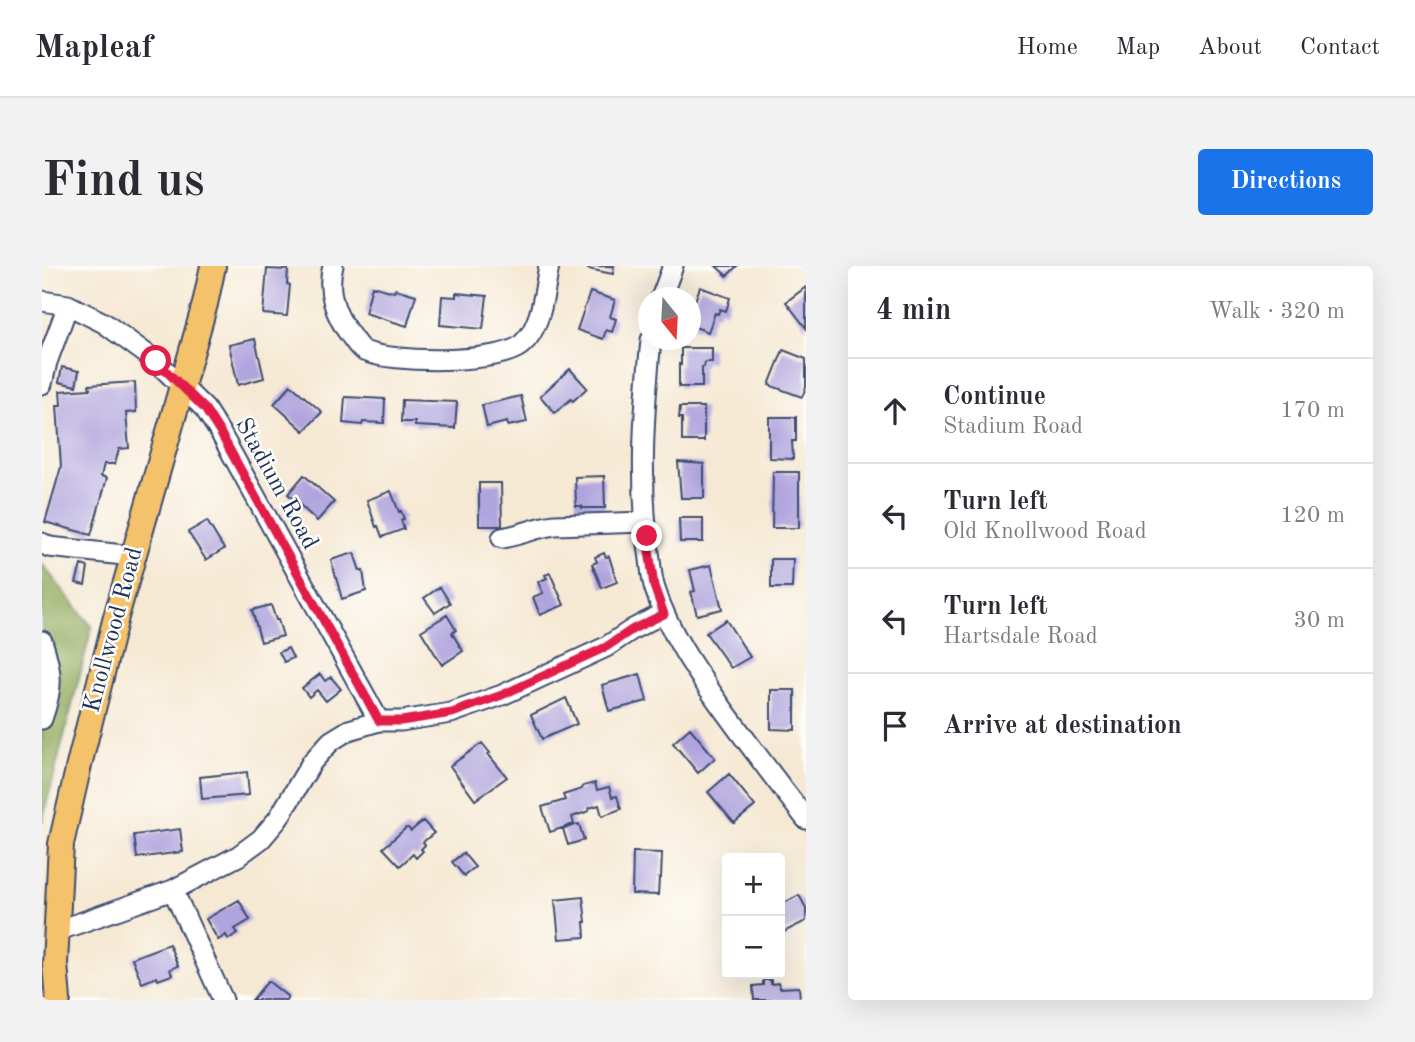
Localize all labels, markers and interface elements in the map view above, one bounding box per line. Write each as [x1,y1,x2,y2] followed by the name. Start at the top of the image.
[35,32,153,65] text: Mapleaf
[1017,36,1078,60] text: Home
[1116,36,1160,60] text: Map
[1198,36,1262,60] text: About
[1300,36,1380,60] text: Contact
[1198,149,1373,215] button: Directions
[42,158,205,207] text: Find us
[638,287,701,350] north arrow
[876,296,951,326] text: 4 min
[1209,300,1345,323] text: Walk · 320 m
[140,345,171,376] route start
[943,384,1046,410] text: Continue
[876,392,914,430] icon: ahead
[1280,399,1345,422] text: 170 m
[230,414,322,554] street label: Stadium Road
[943,415,1083,438] text: Stadium Road
[943,489,1048,515] text: Turn left
[876,497,914,535] icon: left
[1280,504,1345,527] text: 120 m
[631,520,662,551] route end
[943,520,1147,543] text: Old Knollwood Road
[80,545,148,715] street label: Knollwood Road
[943,594,1048,620] text: Turn left
[876,602,914,640] icon: left
[1294,609,1345,632] text: 30 m
[943,625,1098,648] text: Hartsdale Road
[876,707,914,745] icon: arrive
[943,713,1182,739] text: Arrive at destination
[722,853,785,979] map controls
[722,853,785,916] button: +
[722,916,785,979] button: −

